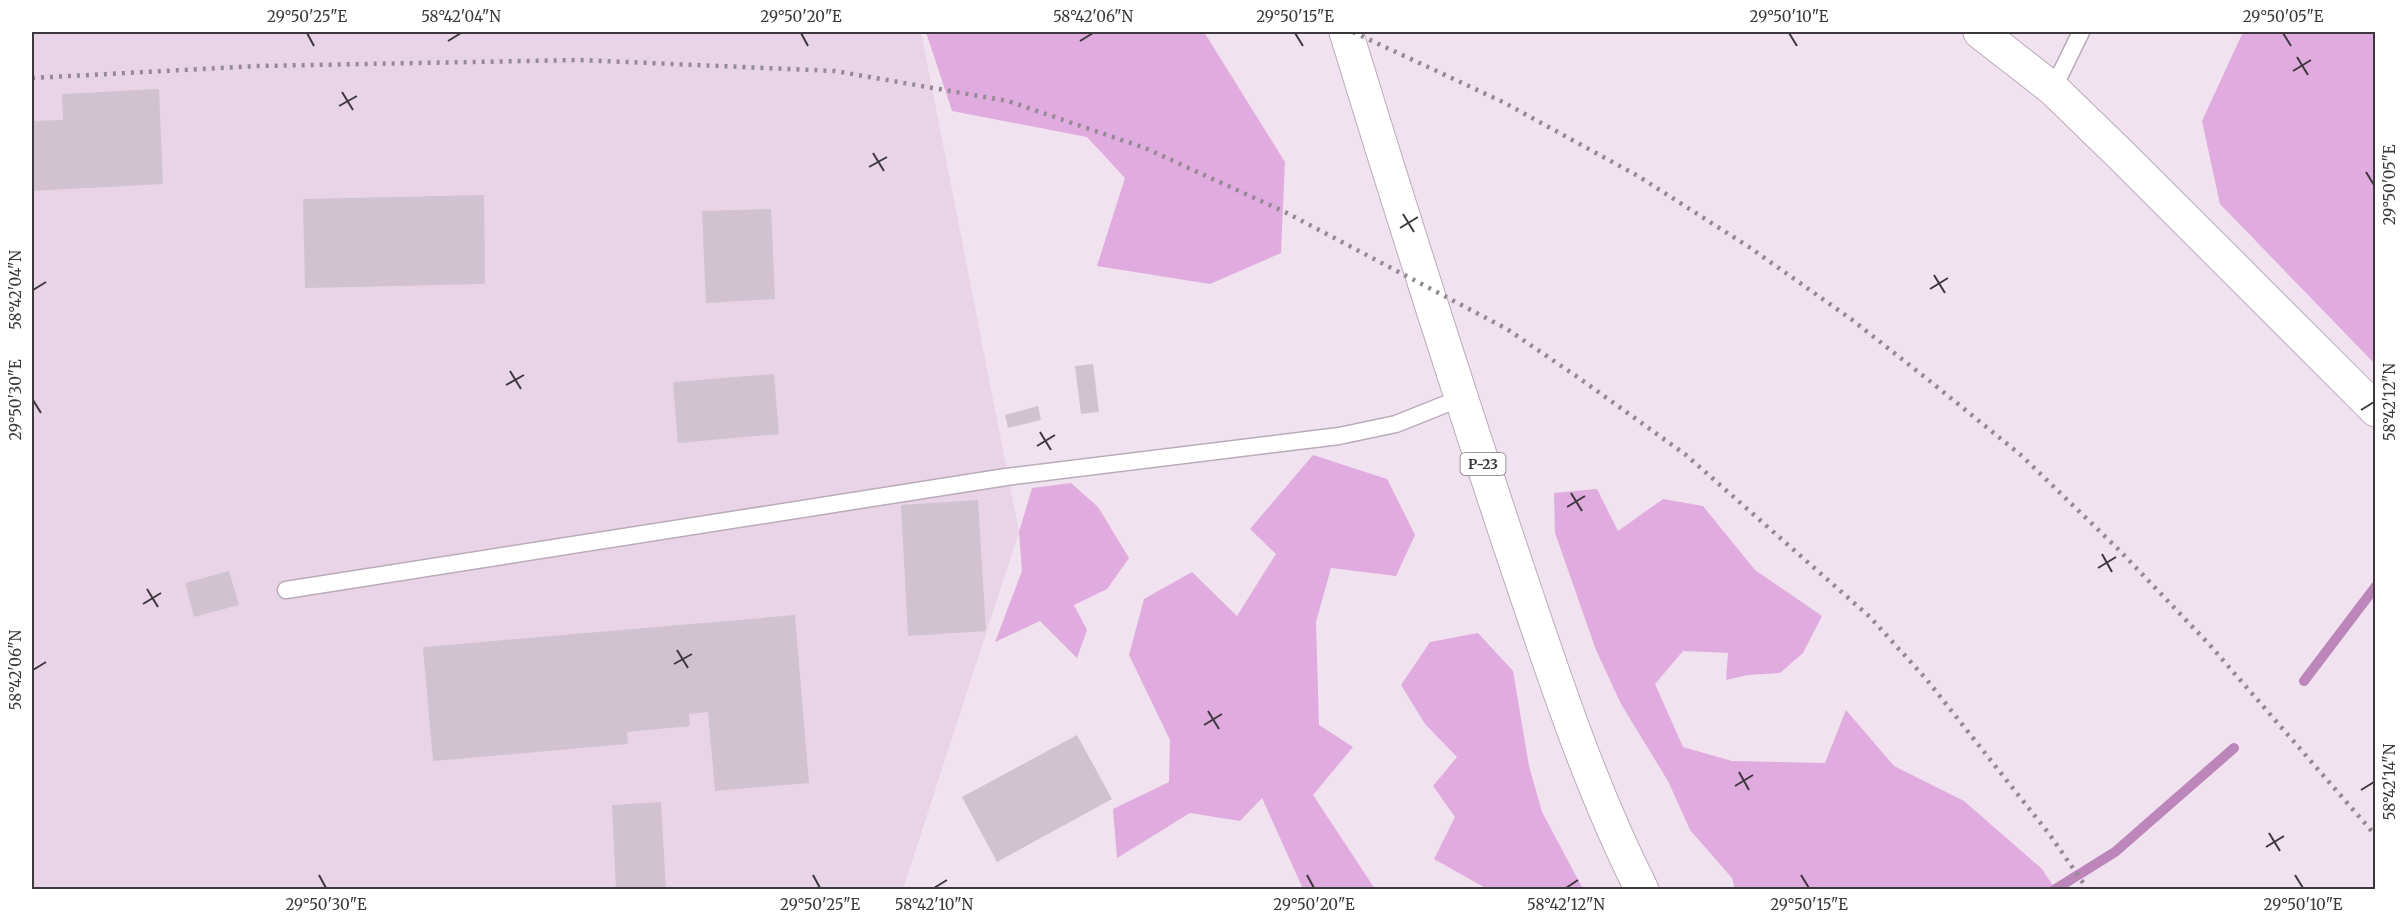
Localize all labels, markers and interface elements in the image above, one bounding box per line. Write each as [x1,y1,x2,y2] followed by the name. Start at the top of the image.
[267,7,347,26] text: 29°50'25"E
[421,7,501,26] text: 58°42'04"N
[760,7,842,26] text: 29°50'20"E
[1053,7,1134,26] text: 58°42'06"N
[1256,7,1334,26] text: 29°50'15"E
[1750,7,1829,26] text: 29°50'10"E
[2243,7,2324,26] text: 29°50'05"E
[2380,144,2399,225] text: 29°50'05"E
[6,250,25,330] text: 58°42'04"N
[6,359,25,441] text: 29°50'30"E
[2380,363,2399,441] text: 58°42'12"N
[1460,453,1506,475] road number: Р-23
[6,629,25,710] text: 58°42'06"N
[2380,743,2399,820] text: 58°42'14"N
[285,895,367,914] text: 29°50'30"E
[780,895,860,914] text: 29°50'25"E
[895,895,974,914] text: 58°42'10"N
[1273,895,1355,914] text: 29°50'20"E
[1527,895,1605,914] text: 58°42'12"N
[1770,895,1848,914] text: 29°50'15"E
[2264,895,2343,914] text: 29°50'10"E

